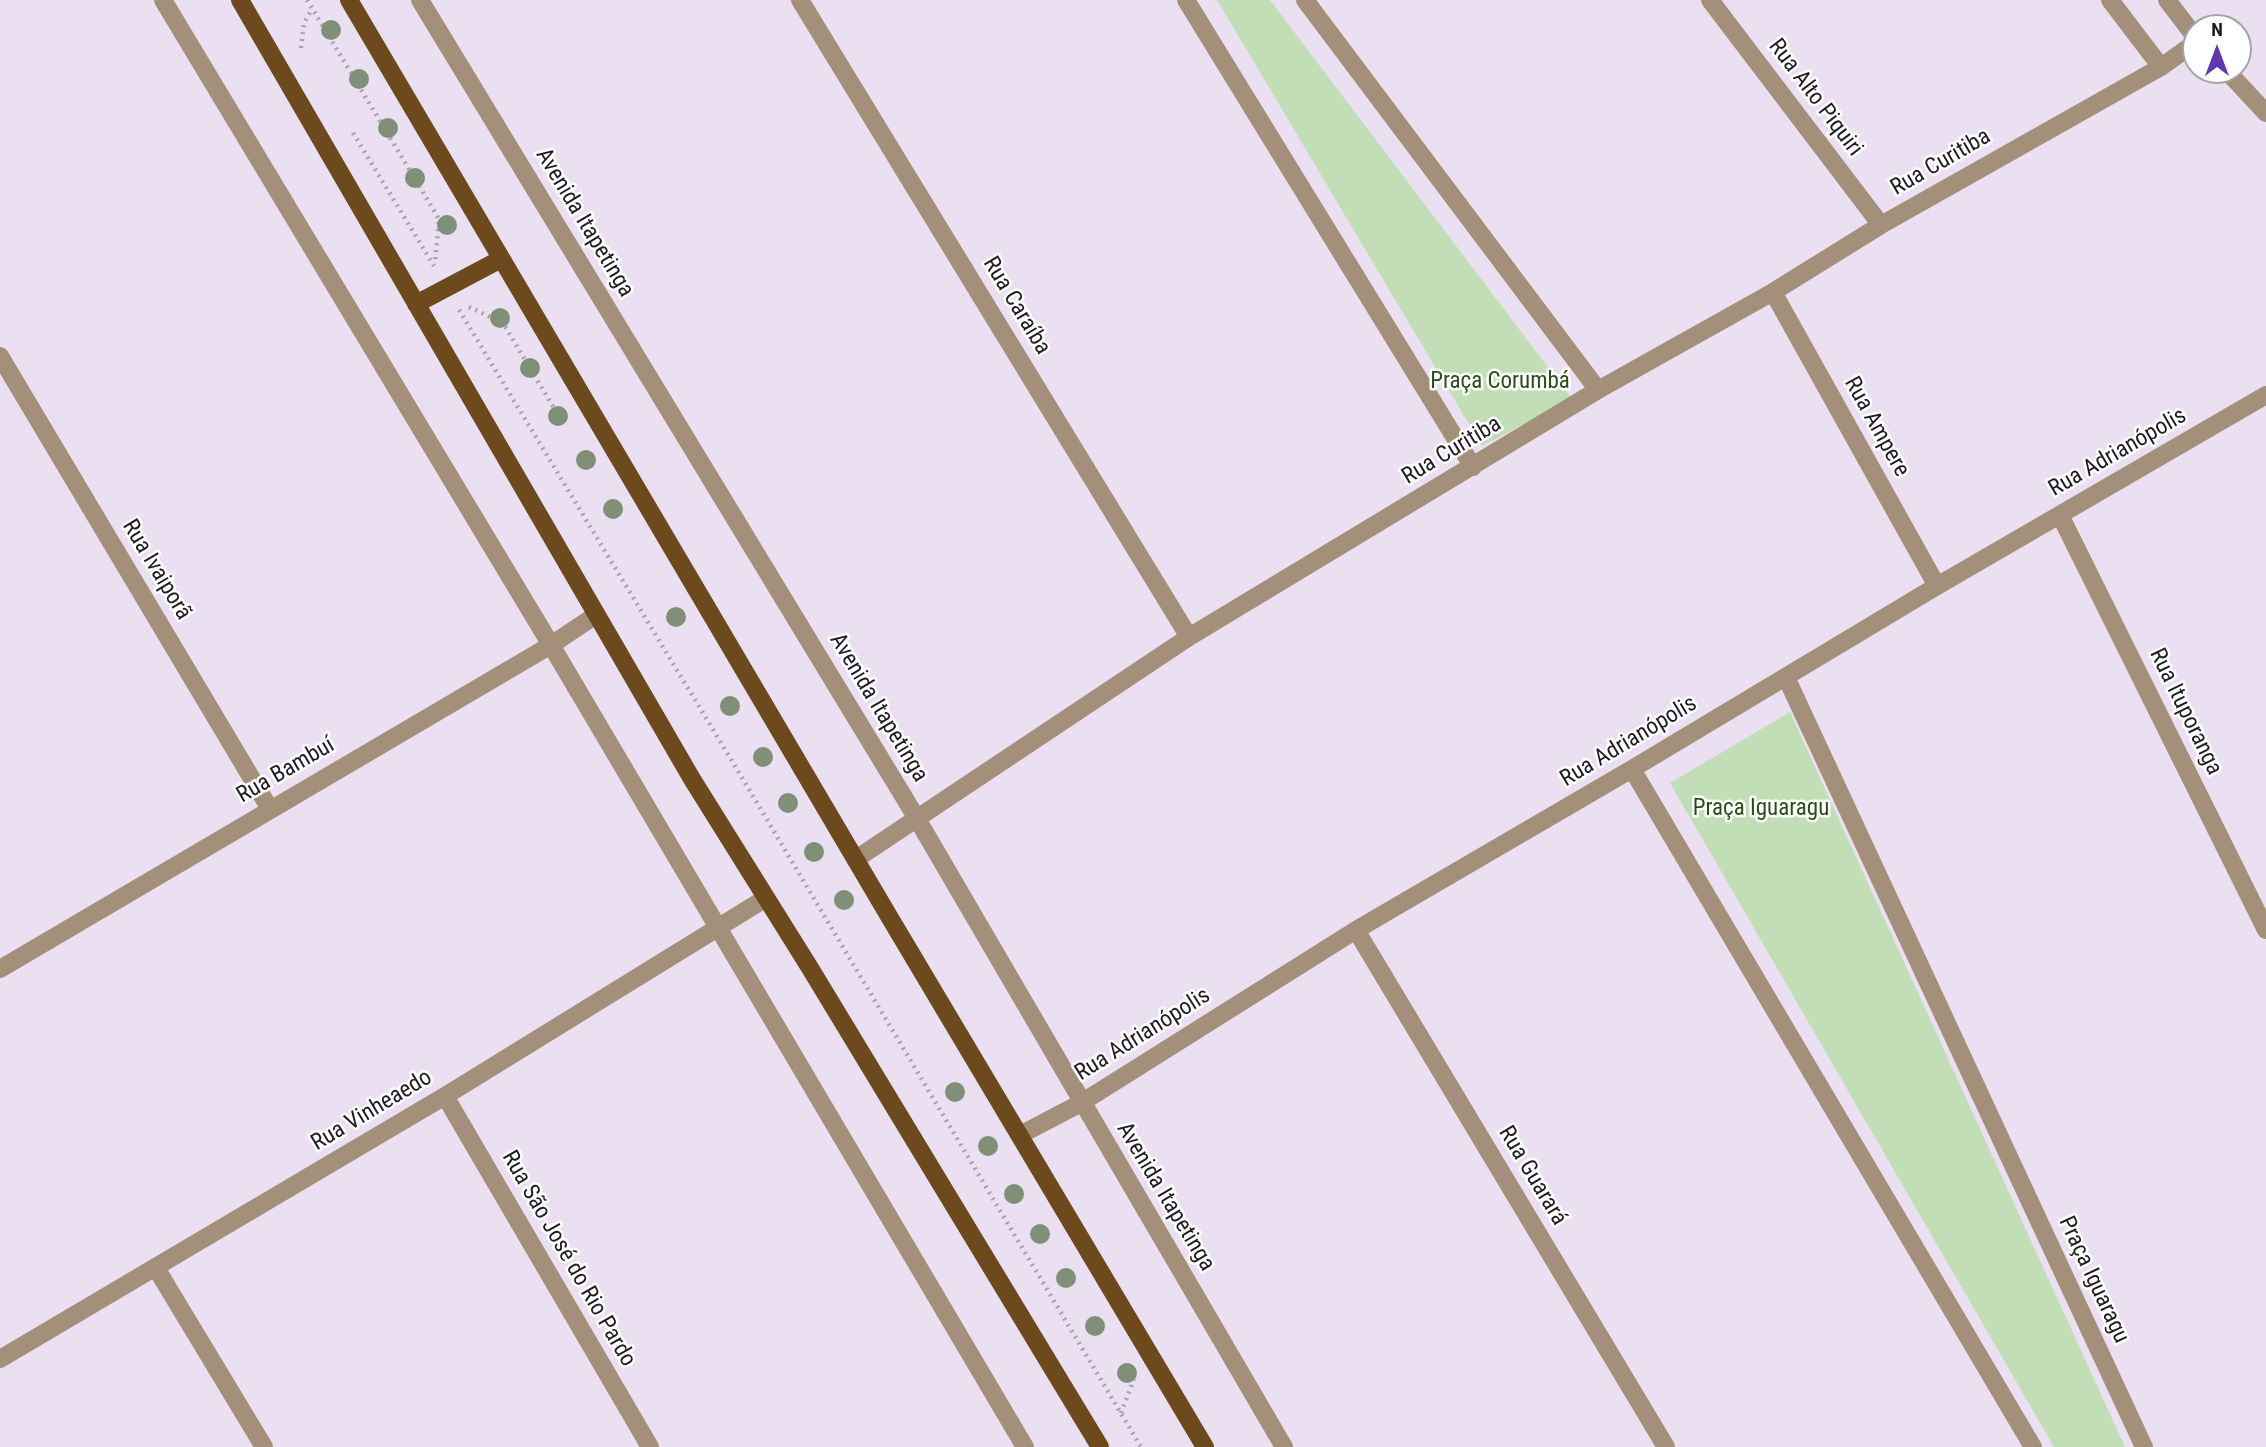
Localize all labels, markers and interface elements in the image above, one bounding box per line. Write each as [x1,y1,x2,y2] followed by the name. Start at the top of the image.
[2182,14,2252,84] north arrow
[2211,18,2223,41] text: N
[1762,34,1868,162] street label: Rua Alto Piquiri
[1886,123,1996,203] street label: Rua Curitiba
[529,144,639,302] street label: Avenida Itapetinga
[976,252,1056,360] street label: Rua Caraíba
[1430,368,1570,396] park label: Praça Corumbá
[1837,372,1915,482] street label: Rua Ampere
[2044,402,2192,504] street label: Rua Adrianópolis
[1398,411,1506,491] street label: Rua Curitiba
[115,515,197,625] street label: Rua Ivaiporã
[823,629,933,787] street label: Avenida Itapetinga
[2143,644,2227,780] street label: Rua Ituporanga
[1556,690,1702,794] street label: Rua Adrianópolis
[232,732,340,810] street label: Rua Bambuí
[1693,795,1829,823] park label: Praça Iguaragu
[1070,982,1216,1088] street label: Rua Adrianópolis
[307,1064,437,1158] street label: Rua Vinheaedo
[1110,1118,1220,1276] street label: Avenida Itapetinga
[1492,1122,1572,1230] street label: Rua Guarará
[495,1146,641,1372] street label: Rua São José do Rio Pardo
[2052,1212,2134,1348] street label: Praça Iguaragu

